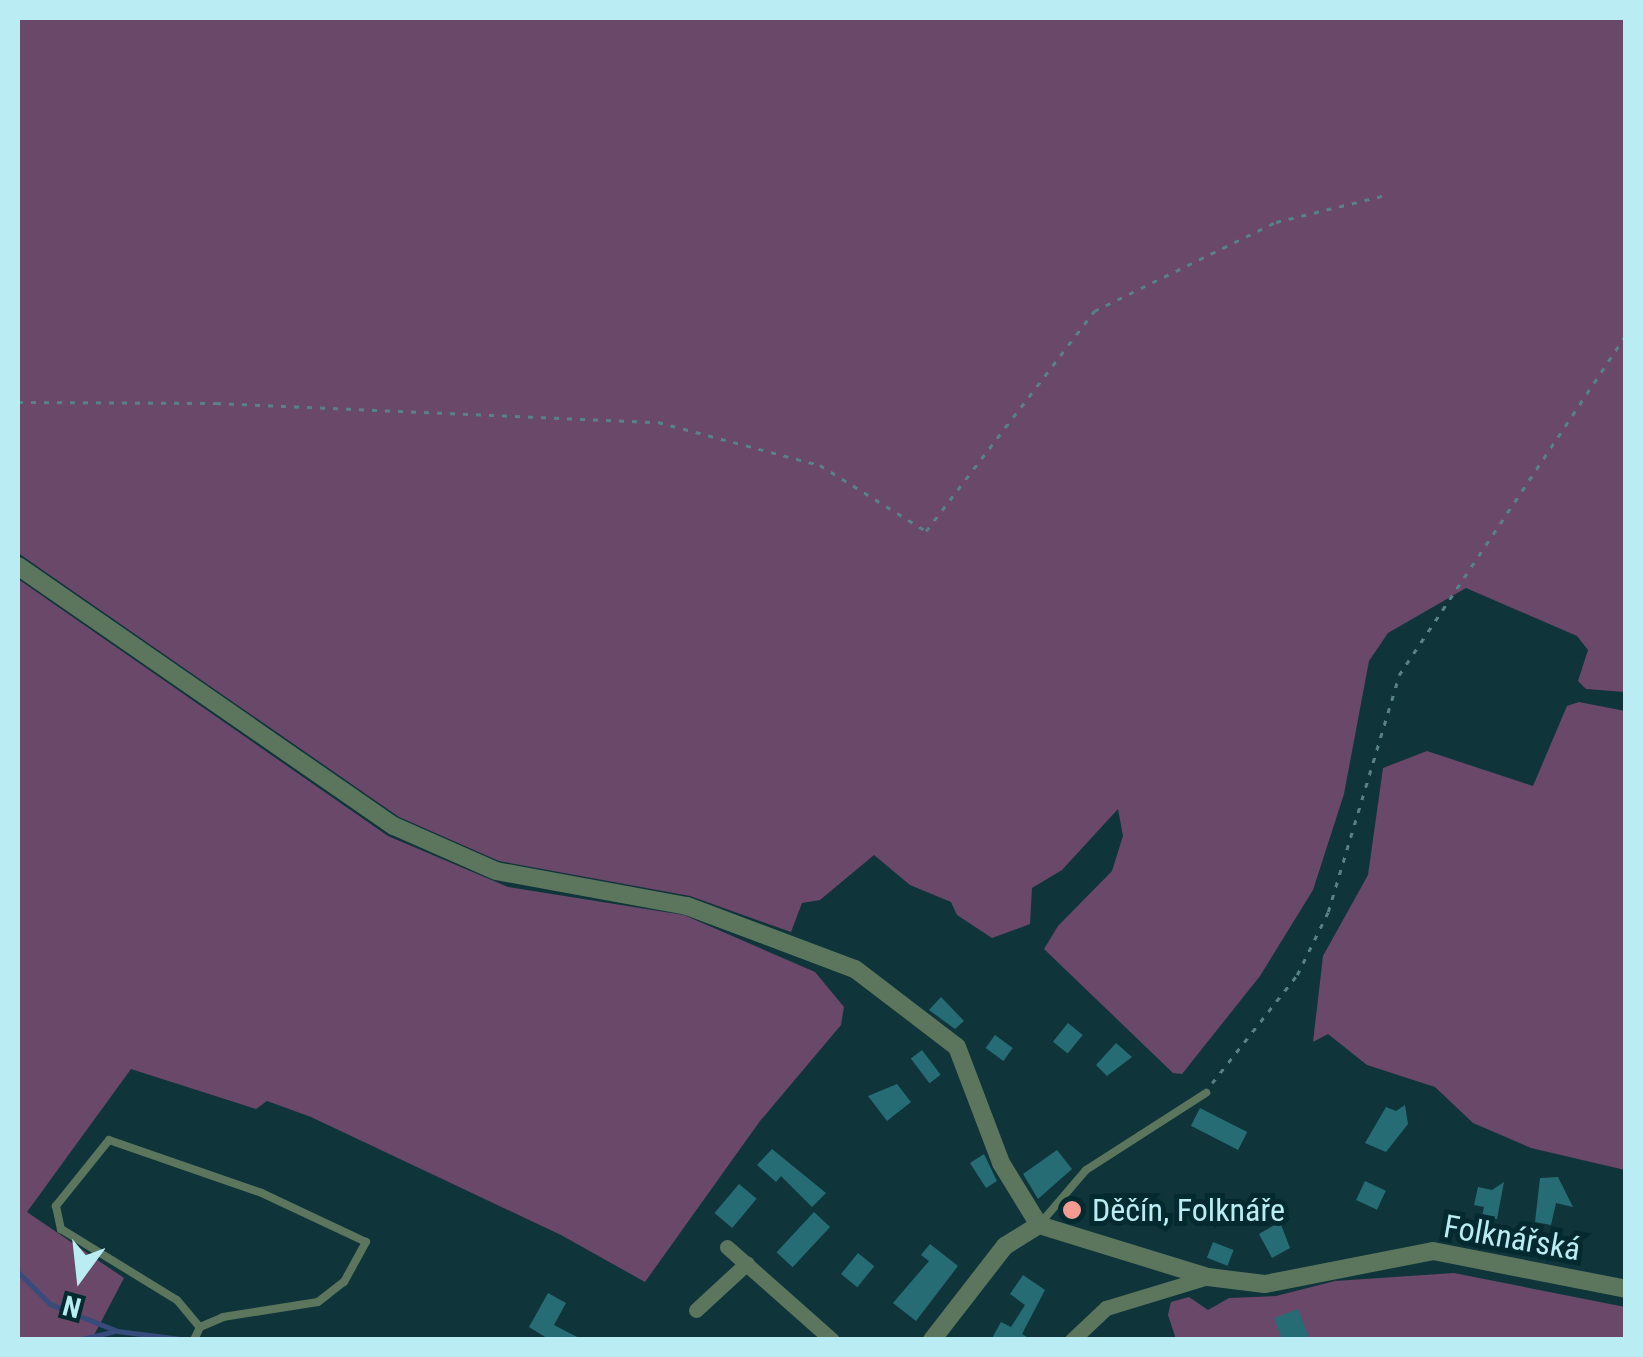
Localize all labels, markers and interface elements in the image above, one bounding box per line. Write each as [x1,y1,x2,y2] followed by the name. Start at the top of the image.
[1092,1191,1285,1229] place label: Děčín, Folknáře
[1061,1199,1083,1221] marker: Děčín, Folknáře
[1441,1207,1583,1269] street label: Folknářská
[30,1227,130,1327] north arrow
[60,1288,85,1325] text: N

